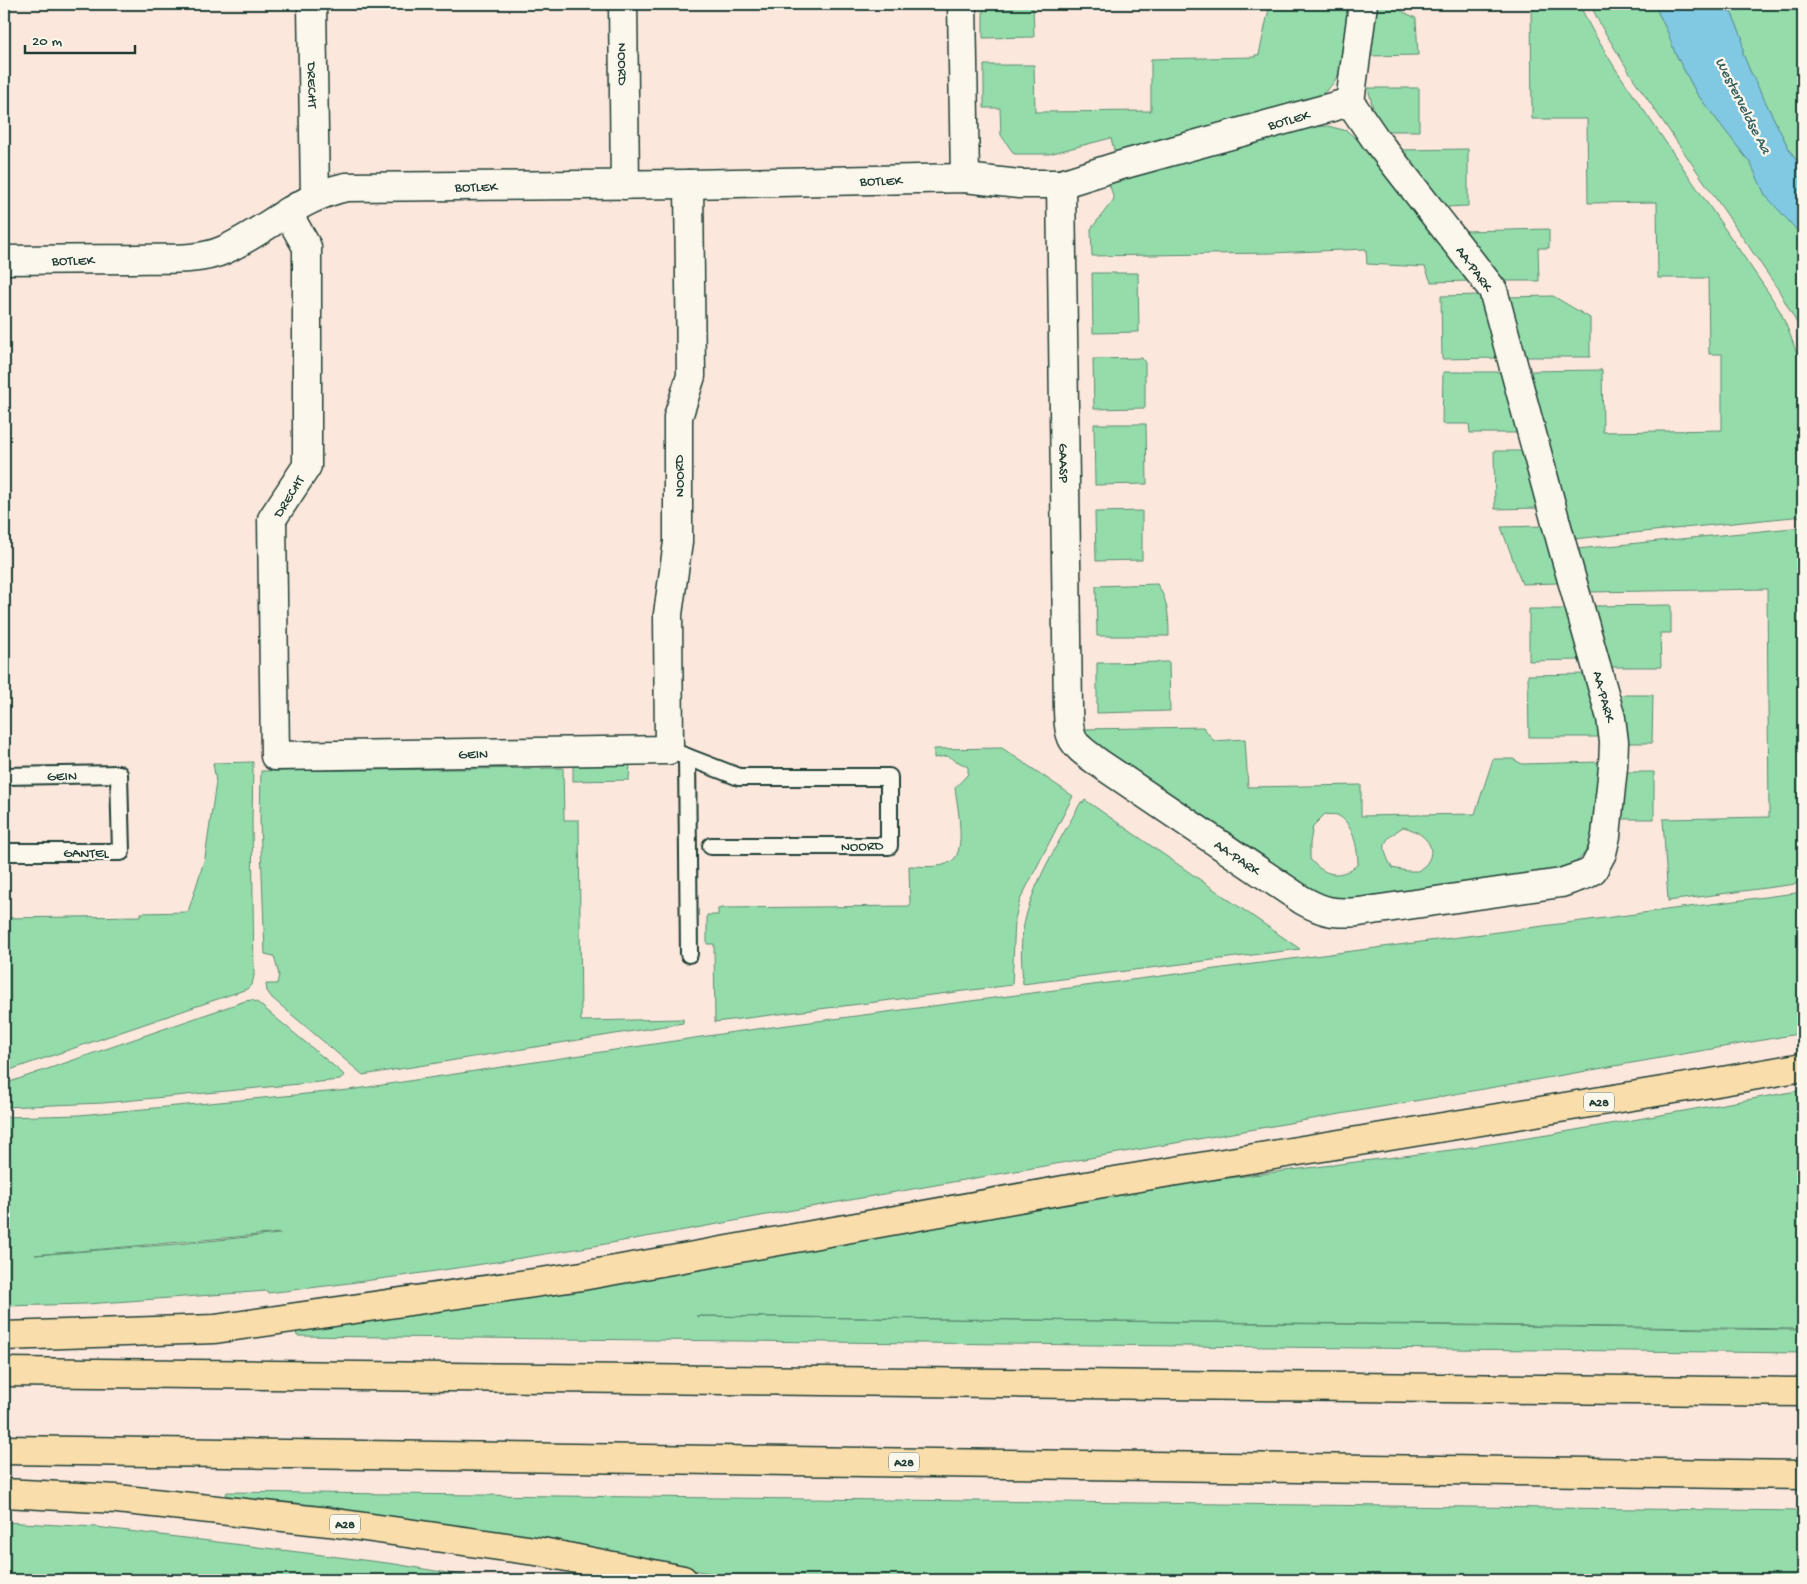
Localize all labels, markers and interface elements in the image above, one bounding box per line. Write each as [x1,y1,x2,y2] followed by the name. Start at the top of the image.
[25,22,135,54] scale bar
[32,33,62,51] text: 20 m
[612,43,630,86] street label: NOORD
[1710,55,1775,159] water label: Westerveldse Aa
[302,61,320,109] street label: DRECHT
[1265,107,1313,136] street label: BOTLEK
[859,173,904,191] street label: BOTLEK
[454,180,499,197] street label: BOTLEK
[1451,243,1496,297] street label: AA-PARK
[51,253,96,271] street label: BOTLEK
[1053,443,1071,483] street label: GAASP
[672,454,689,497] street label: NOORD
[270,473,310,522] street label: DRECHT
[1588,669,1618,725] street label: AA-PARK
[458,747,488,764] street label: GEIN
[47,769,77,786] street label: GEIN
[1210,837,1264,881] street label: AA-PARK
[841,838,884,857] street label: NOORD
[63,846,110,863] street label: GANTEL
[1584,1092,1614,1112] road number: A28
[889,1452,919,1471] road number: A28
[330,1515,360,1534] road number: A28

